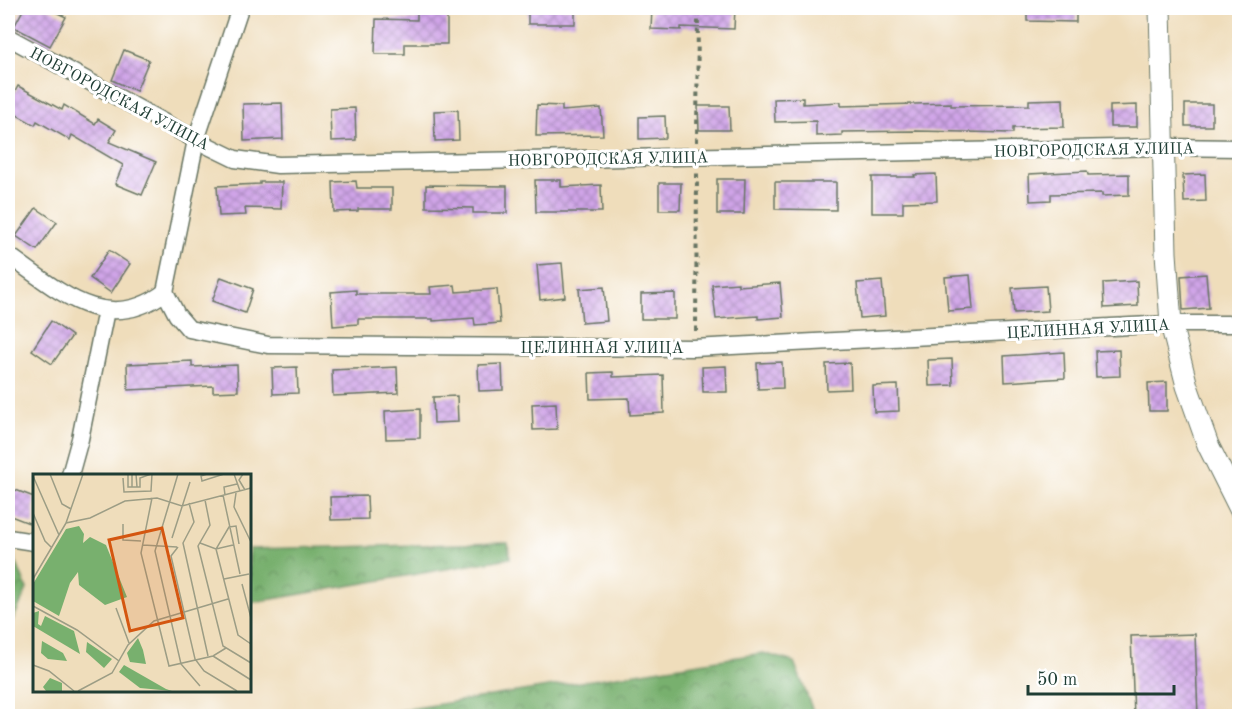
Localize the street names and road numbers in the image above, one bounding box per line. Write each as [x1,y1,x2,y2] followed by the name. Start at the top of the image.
[27,46,212,154] street label: НОВГОРОДСКАЯ УЛИЦА
[993,141,1195,161] street label: НОВГОРОДСКАЯ УЛИЦА
[507,150,709,170] street label: НОВГОРОДСКАЯ УЛИЦА
[1006,318,1170,342] street label: ЦЕЛИННАЯ УЛИЦА
[520,341,684,357] street label: ЦЕЛИННАЯ УЛИЦА

